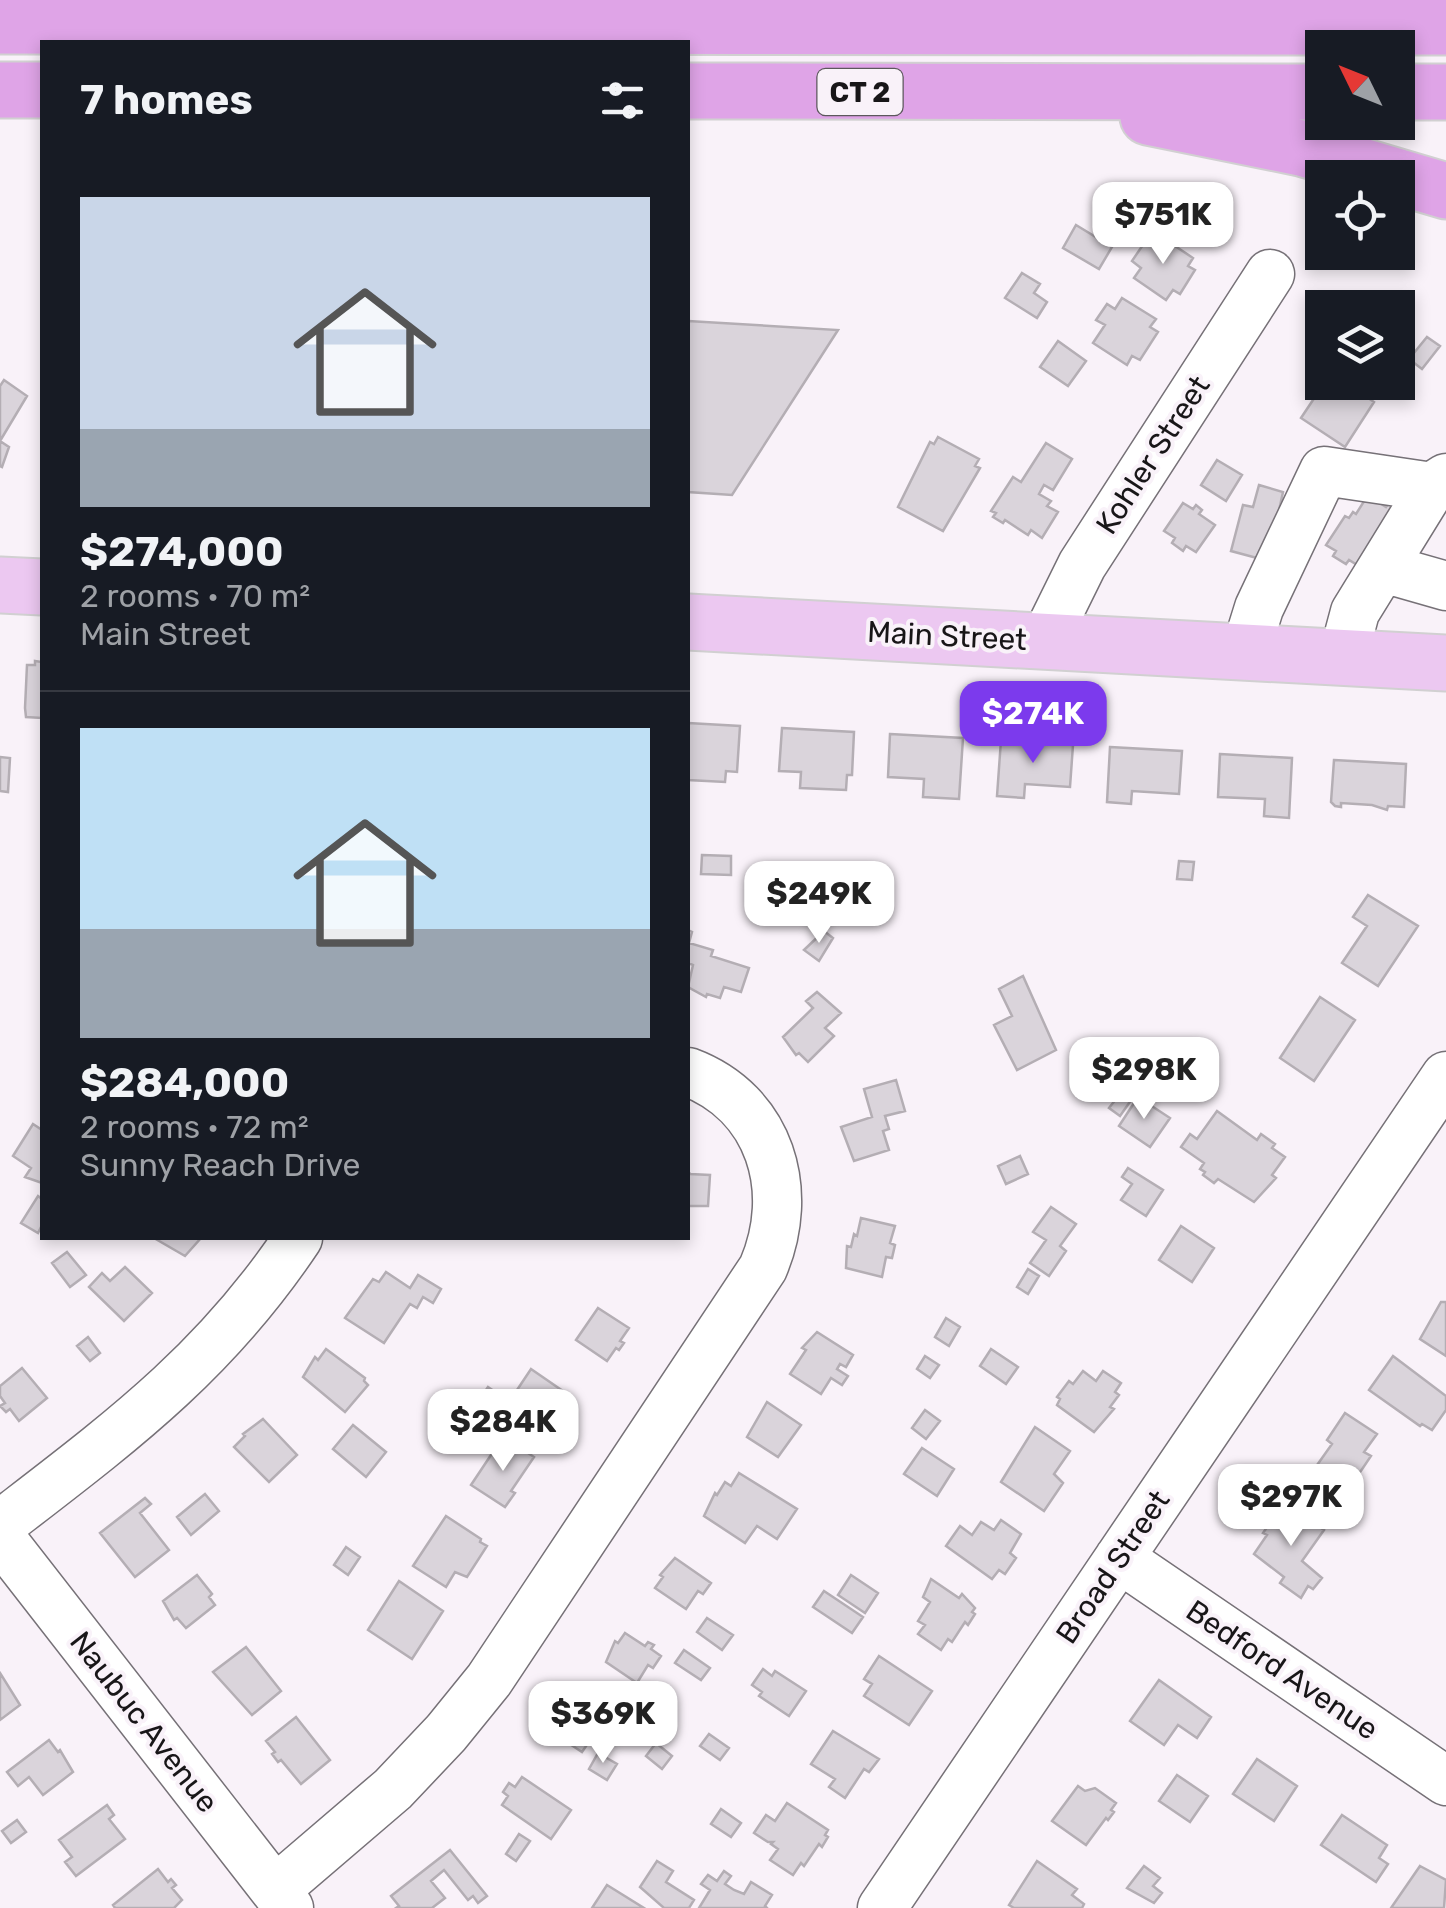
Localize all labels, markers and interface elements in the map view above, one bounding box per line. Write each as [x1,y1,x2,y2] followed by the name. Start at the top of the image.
[1305,30,1415,140] north arrow
[1305,30,1415,400] map controls
[818,69,902,115] road number: CT 2
[595,73,650,128] icon: filters
[80,75,253,125] text: 7 homes
[1305,160,1415,270] button: locate
[1093,182,1233,267] pin: $751K
[1114,195,1212,233] text: $751K
[275,262,455,442] icon: home
[1305,290,1415,400] button: layers
[1088,369,1218,541] street label: Kohler Street
[80,527,284,577] text: $274,000
[80,577,310,615] text: 2 rooms · 70 m²
[866,614,1028,658] street label: Main Street
[80,615,251,653] text: Main Street
[963,681,1103,766] pin: $274K
[982,694,1084,732] text: $274K
[275,793,455,973] icon: home
[749,861,889,946] pin: $249K
[766,874,872,912] text: $249K
[1074,1037,1214,1122] pin: $298K
[1091,1050,1197,1088] text: $298K
[80,1058,289,1108] text: $284,000
[80,1108,309,1146] text: 2 rooms · 72 m²
[80,1146,360,1184] text: Sunny Reach Drive
[433,1389,573,1474] pin: $284K
[450,1402,556,1440] text: $284K
[1221,1464,1361,1549] pin: $297K
[1240,1477,1342,1515] text: $297K
[1049,1483,1178,1650] street label: Broad Street
[1179,1593,1385,1747] street label: Bedford Avenue
[62,1624,226,1820] street label: Naubuc Avenue
[533,1681,673,1766] pin: $369K
[550,1694,656,1732] text: $369K

